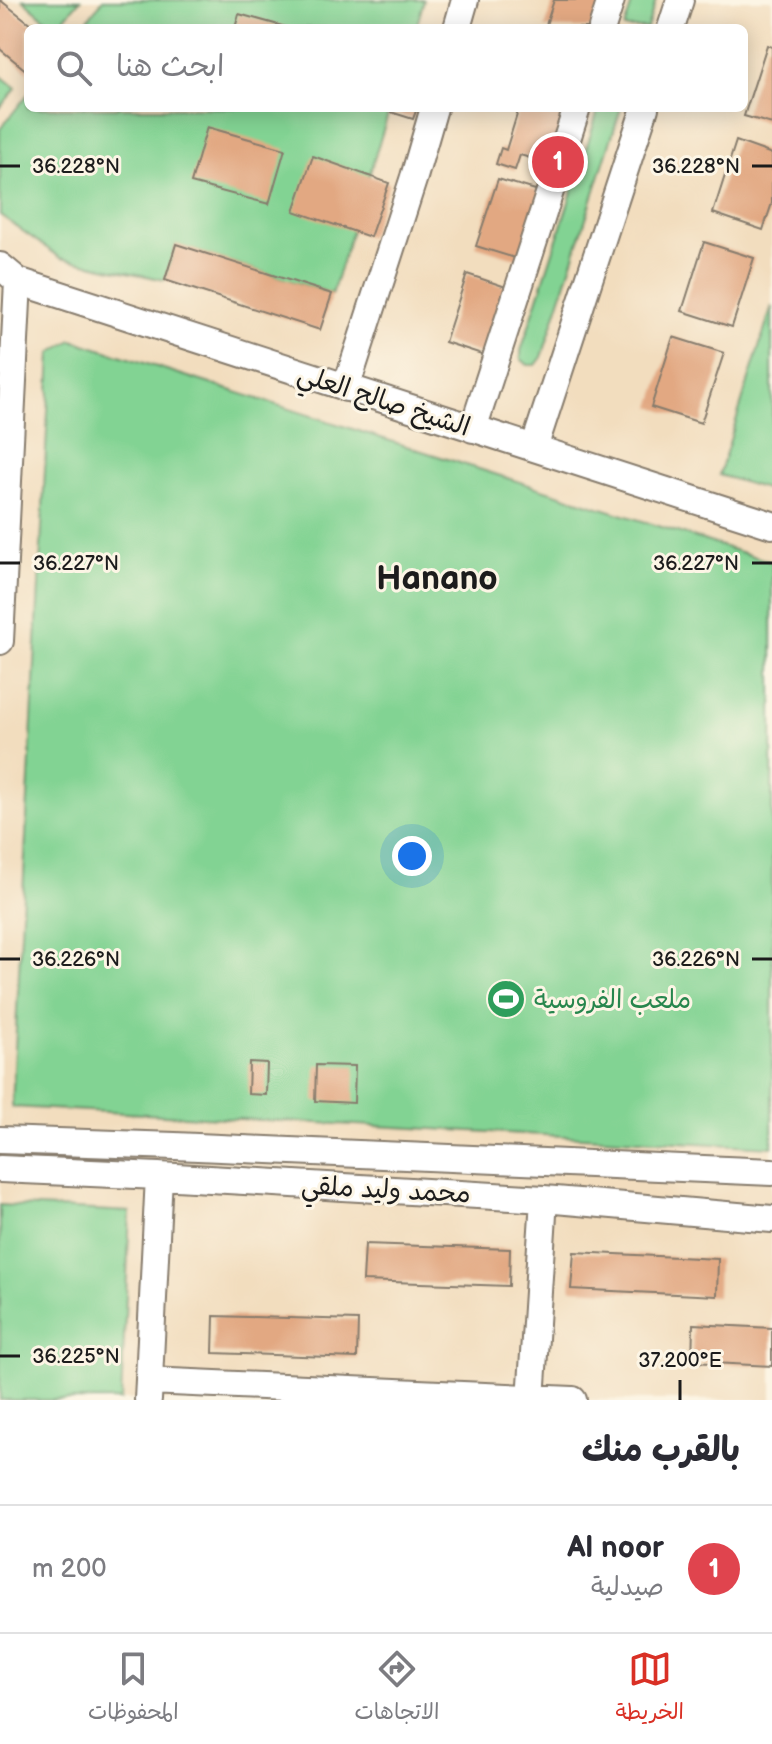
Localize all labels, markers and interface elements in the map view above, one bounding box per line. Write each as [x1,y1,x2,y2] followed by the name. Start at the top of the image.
[24,24,748,112] search box
[52,46,96,90] icon: search
[116,49,224,85] text: ابحث هنا
[532,132,584,192] pin: 1
[32,155,120,179] text: 36.228°N
[652,155,740,179] text: 36.228°N
[292,359,474,450] street label: الشيخ صالح العلي
[33,552,119,576] text: 36.227°N
[653,552,739,576] text: 36.227°N
[376,558,498,599] district label: Hanano
[392,836,432,876] your location
[32,948,120,972] text: 36.226°N
[652,948,740,972] text: 36.226°N
[485,978,527,1020] sports icon: ملعب الفروسية
[534,985,691,1016] place label: ملعب الفروسية
[300,1171,472,1216] street label: محمد وليد ملقي
[32,1345,120,1369] text: 36.225°N
[638,1349,722,1373] text: 37.200°E
[582,1430,740,1471] text: بالقرب منك
[567,1530,664,1566] text: Al noor
[32,1554,106,1585] text: 200 m
[709,1554,719,1585] text: 1
[591,1572,664,1603] text: صيدلية
[88,1647,179,1731] tab: المحفوظات
[354,1647,439,1731] tab: الاتجاهات
[615,1647,684,1731] tab: الخريطة

